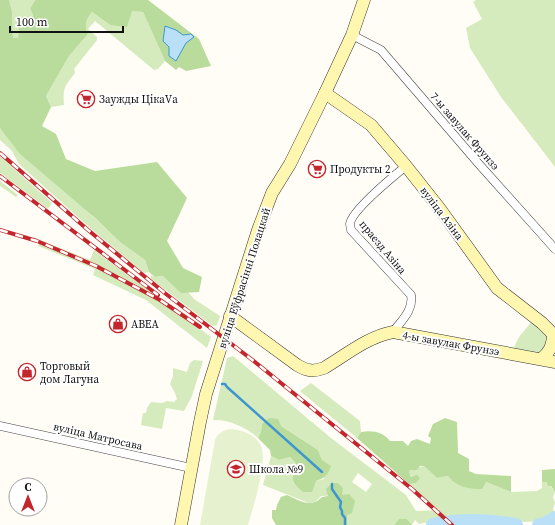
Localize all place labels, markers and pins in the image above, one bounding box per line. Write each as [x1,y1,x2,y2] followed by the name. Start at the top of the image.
[76,89,96,109] supermarket icon: Заужды ЦікаVа
[99,92,178,107] place label: Заужды ЦікаVа
[307,159,327,179] supermarket icon: Продукты 2
[330,162,391,177] place label: Продукты 2
[108,314,128,334] shop icon: АВЕА
[131,317,159,332] place label: АВЕА
[40,359,100,387] place label: Торговый дом Лагуна
[17,362,37,382] shop icon: Торговый дом Лагуна
[226,459,246,479] school or university icon: Школа №9
[249,462,303,477] place label: Школа №9

